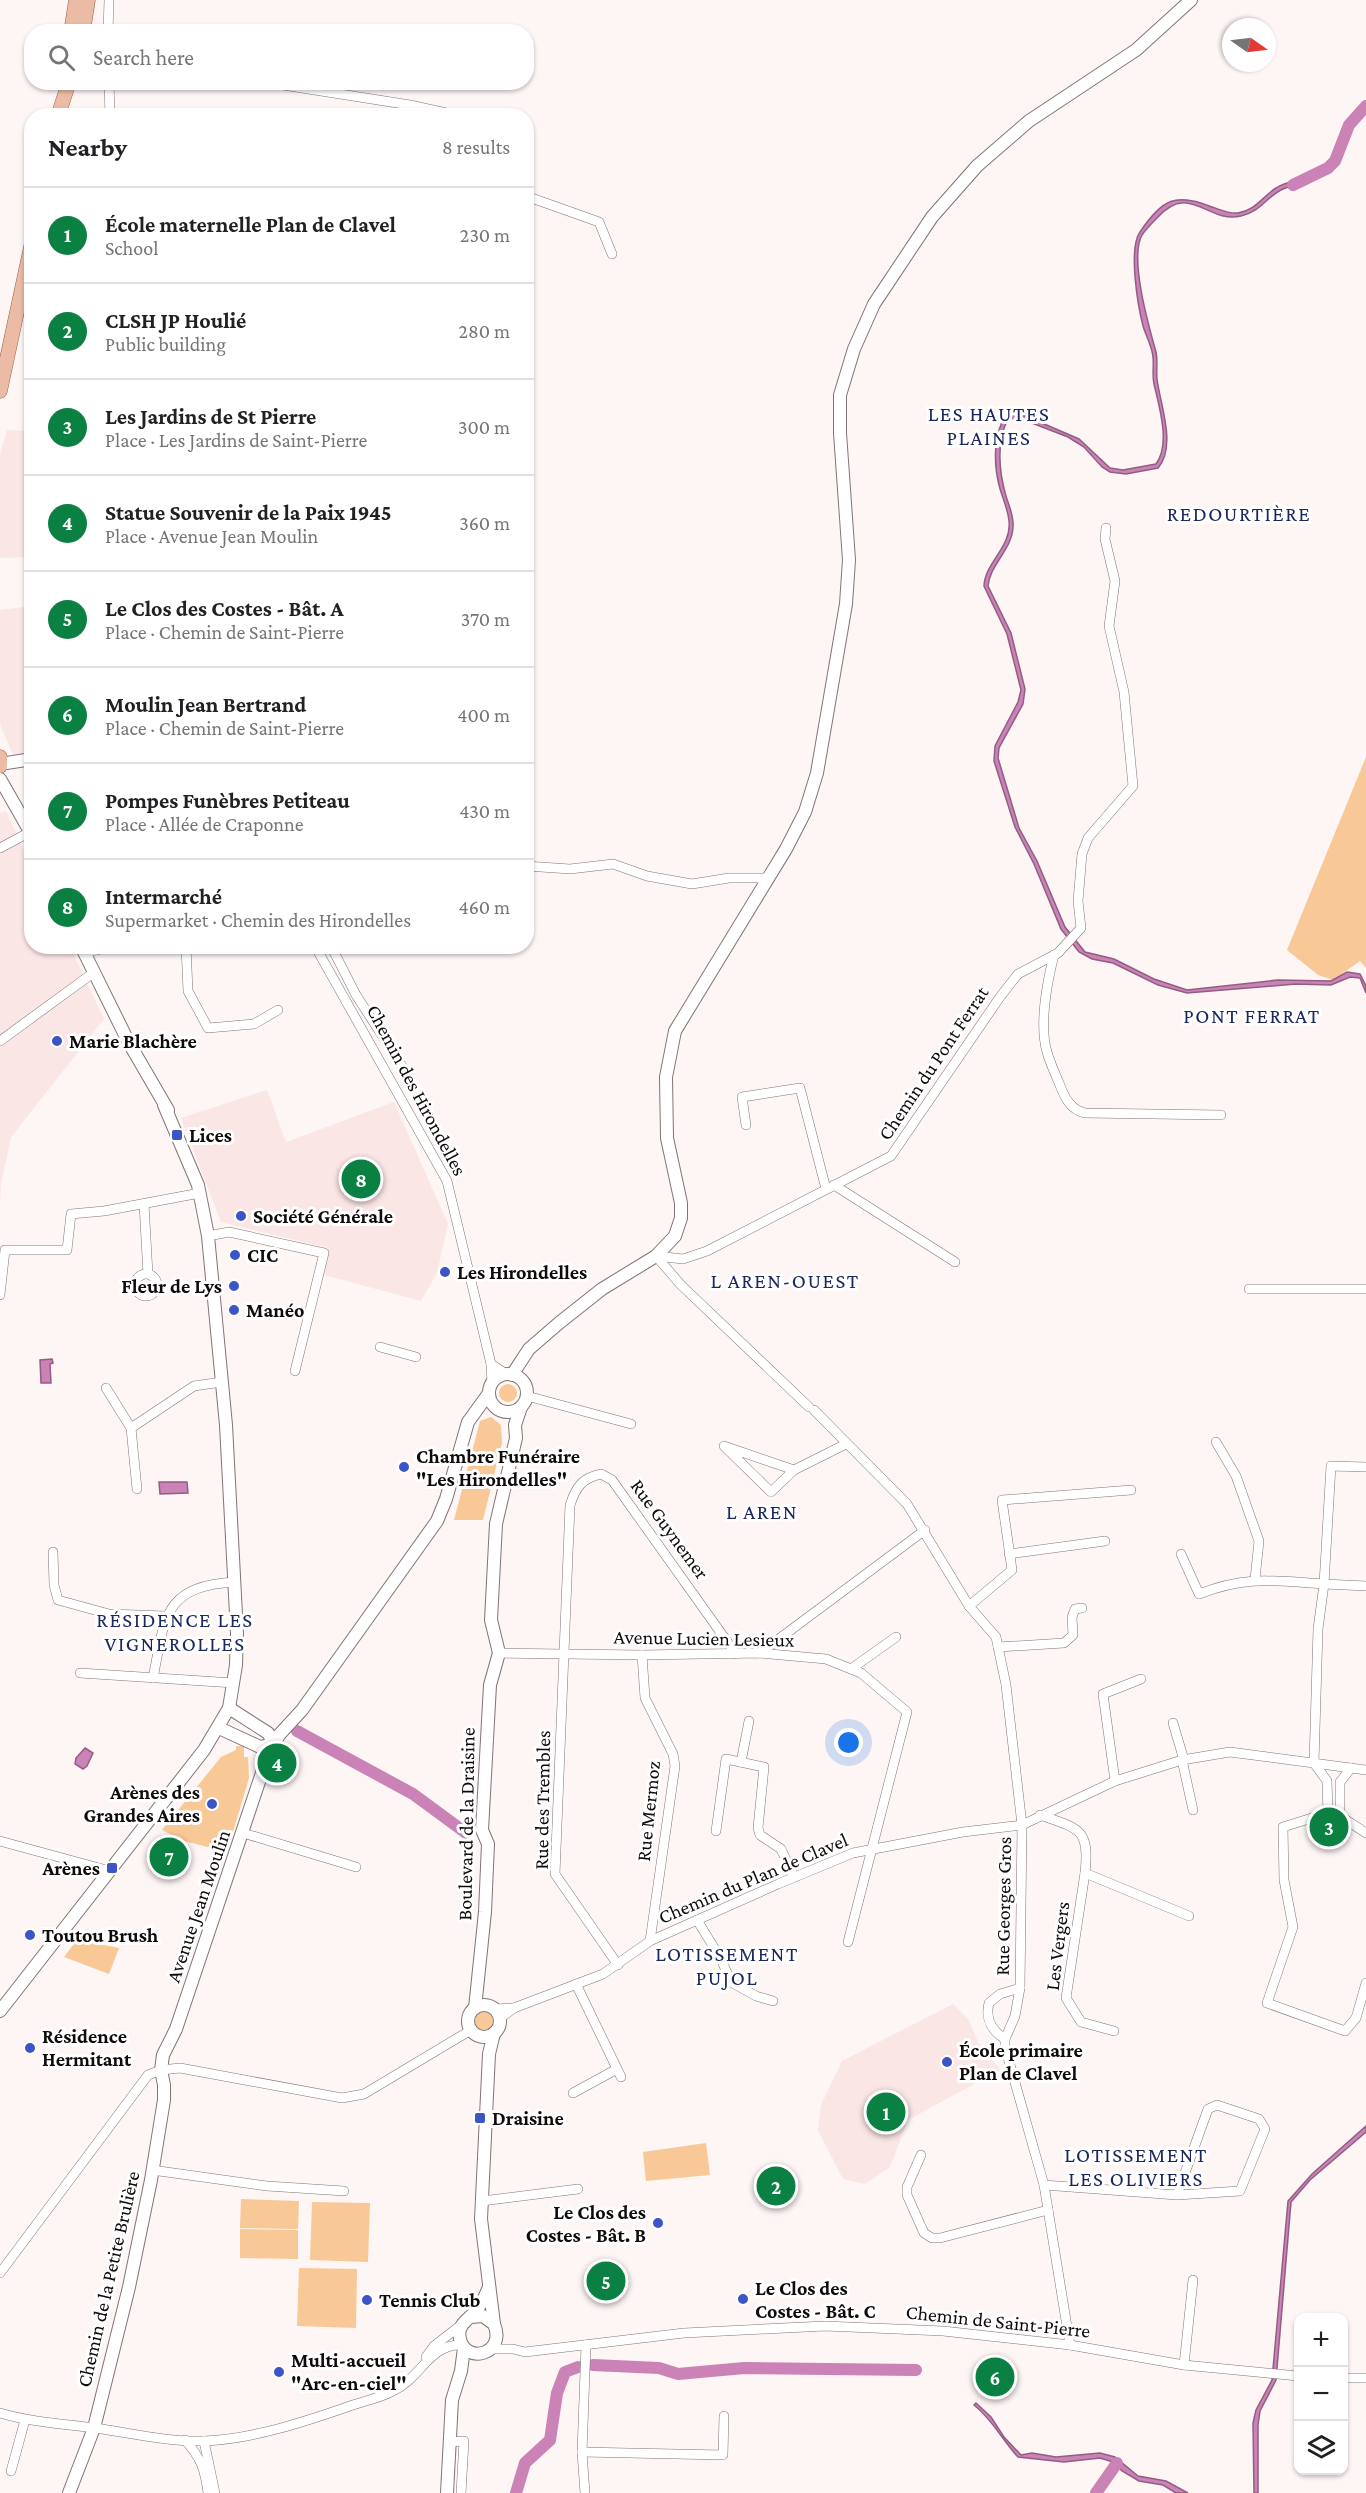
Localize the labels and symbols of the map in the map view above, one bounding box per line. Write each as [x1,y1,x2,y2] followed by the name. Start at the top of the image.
[1222,18,1276,72] north arrow
[928,402,1050,450] district label: LES HAUTES PLAINES
[1167,502,1311,526] district label: REDOURTIÈRE
[873,982,993,1144] street label: Chemin du Pont Ferrat
[363,1001,471,1179] street label: Chemin des Hirondelles
[1183,1004,1321,1028] district label: PONT FERRAT
[69,1030,197,1052] place label: Marie Blachère
[50,1034,64,1048] marker: Marie Blachère
[189,1124,232,1146] place label: Lices
[170,1128,184,1142] marker: Lices
[342,1156,380,1202] pin: 8
[253,1205,393,1227] place label: Société Générale
[234,1209,248,1223] marker: Société Générale
[247,1244,278,1266] place label: CIC
[228,1248,242,1262] marker: CIC
[457,1261,587,1283] place label: Les Hirondelles
[438,1265,452,1279] marker: Les Hirondelles
[710,1269,860,1293] district label: L AREN-OUEST
[121,1275,222,1297] place label: Fleur de Lys
[227,1279,241,1293] marker: Fleur de Lys
[246,1299,304,1321] place label: Manéo
[227,1303,241,1317] marker: Manéo
[416,1445,580,1490] place label: Chambre Funéraire "Les Hirondelles"
[397,1460,411,1474] marker: Chambre Funéraire "Les Hirondelles"
[626,1475,714,1584] street label: Rue Guynemer
[726,1500,798,1524] district label: L AREN
[96,1608,254,1656] district label: RÉSIDENCE LES VIGNEROLLES
[614,1625,795,1651] street label: Avenue Lucien Lesieux
[453,1727,479,1921] street label: Boulevard de la Draisine
[834,1728,863,1757] your location
[530,1730,554,1870] street label: Rue des Trembles
[258,1740,296,1786] pin: 4
[632,1760,664,1862] street label: Rue Mermoz
[83,1781,200,1826] place label: Arènes des Grandes Aires
[205,1797,219,1811] marker: Arènes des Grandes Aires
[1310,1804,1348,1850] pin: 3
[162,1827,235,1985] street label: Avenue Jean Moulin
[655,1828,851,1928] street label: Chemin du Plan de Clavel
[150,1834,188,1880] pin: 7
[991,1836,1016,1976] street label: Rue Georges Gros
[41,1857,100,1879] place label: Arènes
[105,1861,119,1875] marker: Arènes
[1041,1900,1074,1992] street label: Les Vergers
[42,1924,159,1946] place label: Toutou Brush
[23,1928,37,1942] marker: Toutou Brush
[655,1942,799,1990] district label: LOTISSEMENT PUJOL
[42,2025,132,2070] place label: Résidence Hermitant
[959,2039,1083,2084] place label: École primaire Plan de Clavel
[23,2041,37,2055] marker: Résidence Hermitant
[940,2055,954,2069] marker: École primaire Plan de Clavel
[866,2090,906,2134] pin: 1
[492,2107,564,2129] place label: Draisine
[473,2111,487,2125] marker: Draisine
[1064,2143,1208,2191] district label: LOTISSEMENT LES OLIVIERS
[756,2164,796,2208] pin: 2
[72,2169,144,2389] street label: Chemin de la Petite Brulière
[526,2201,646,2246] place label: Le Clos des Costes - Bât. B
[651,2216,665,2230] marker: Le Clos des Costes - Bât. B
[586,2258,626,2304] pin: 5
[755,2277,876,2322] place label: Le Clos des Costes - Bât. C
[379,2289,481,2311] place label: Tennis Club
[736,2292,750,2306] marker: Le Clos des Costes - Bât. C
[360,2293,374,2307] marker: Tennis Club
[905,2300,1091,2342] street label: Chemin de Saint-Pierre
[291,2349,407,2394] place label: Multi-accueil "Arc-en-ciel"
[976,2354,1014,2400] pin: 6
[272,2365,286,2379] marker: Multi-accueil "Arc-en-ciel"

